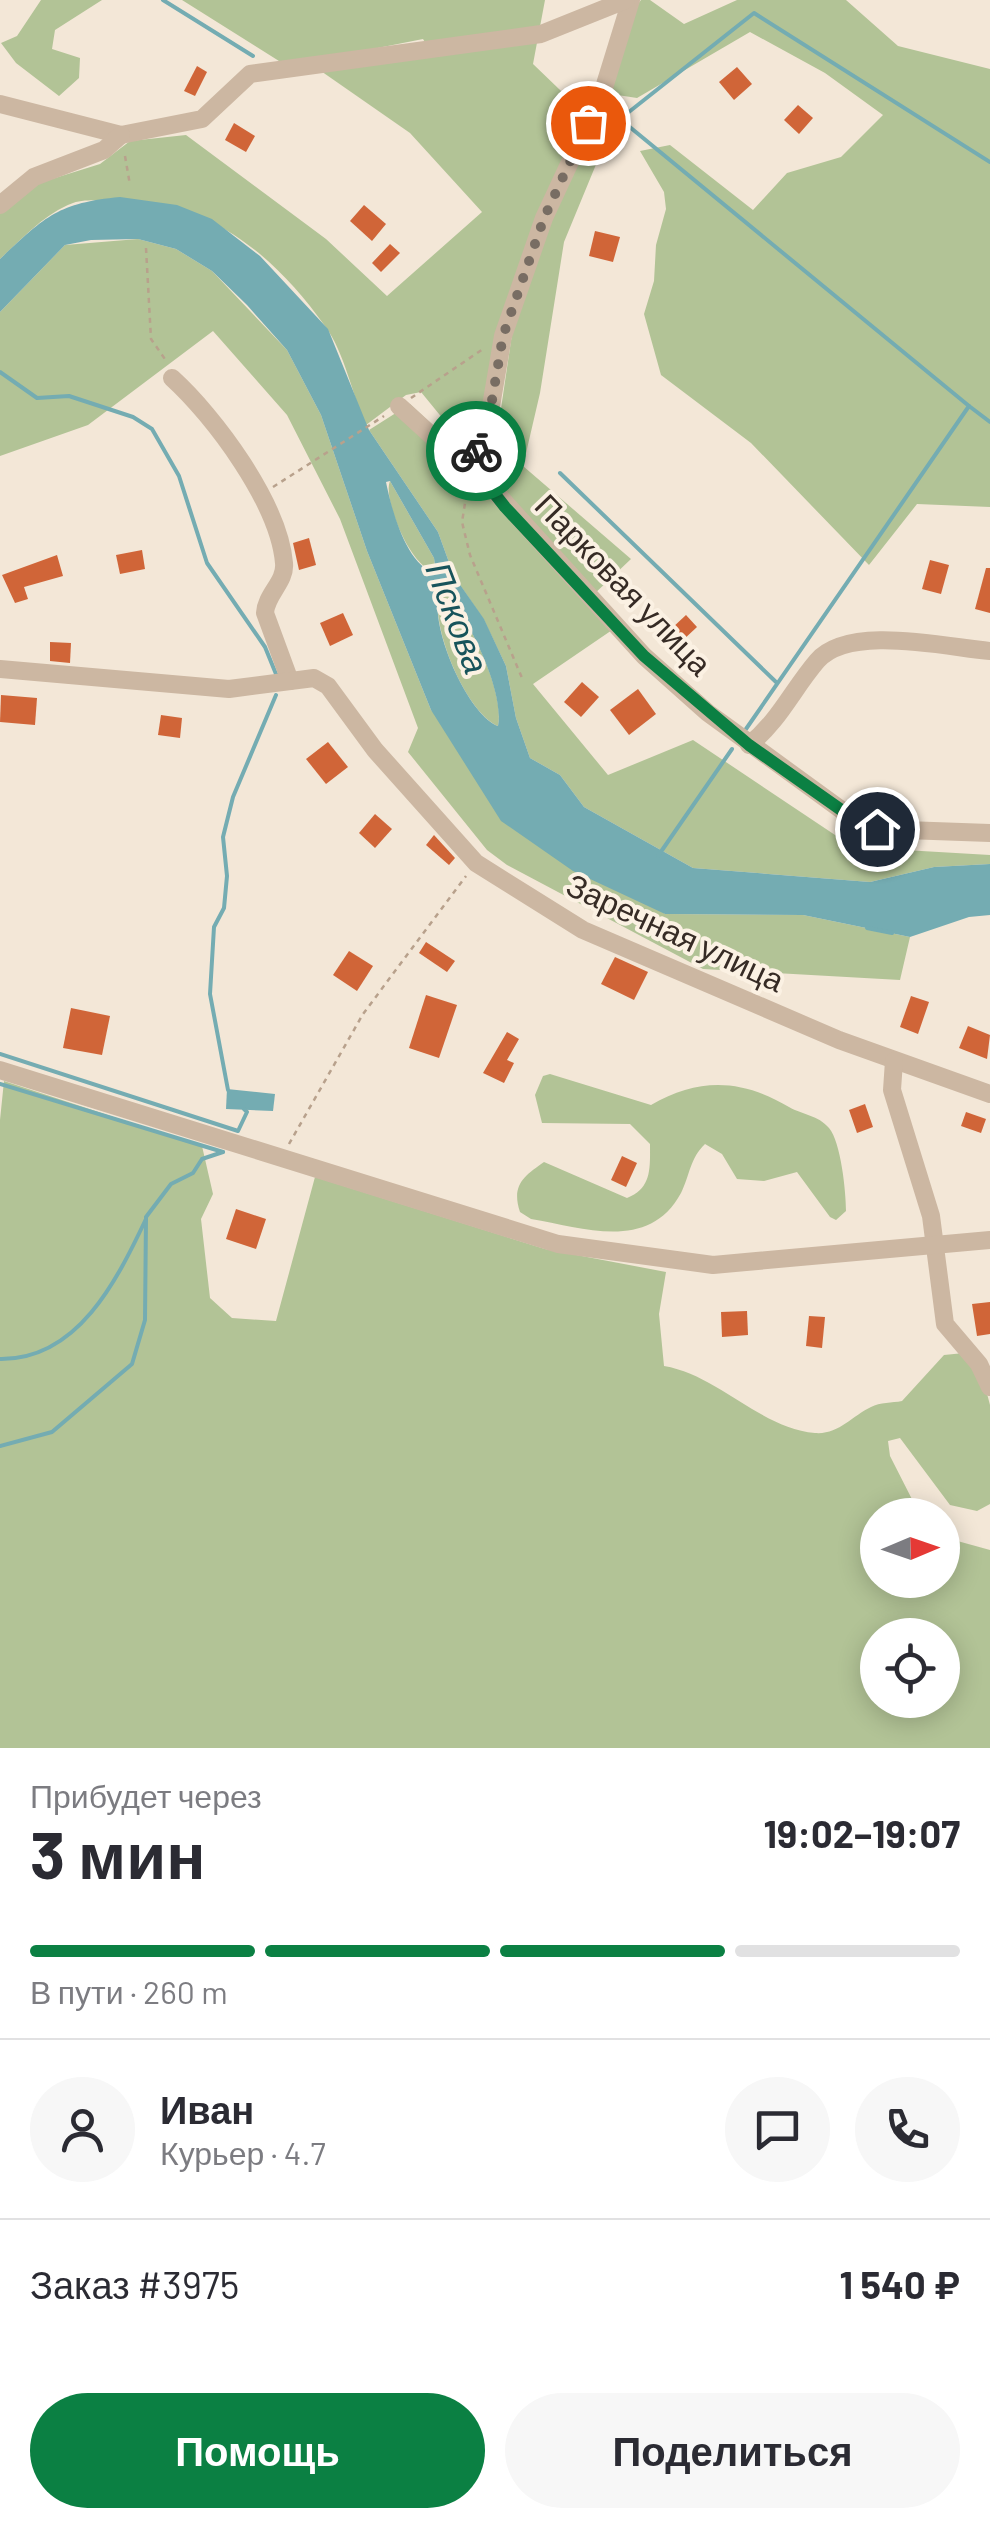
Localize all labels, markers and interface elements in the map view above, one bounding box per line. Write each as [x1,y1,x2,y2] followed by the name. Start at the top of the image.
[546,81,631,166] pin
[561,96,616,151] icon: bag
[426,401,526,501] courier
[449,424,504,479] icon: bike
[528,485,721,683] street label: Парковая улица
[419,556,499,679] water label: Пскова
[835,787,920,872] pin
[850,802,905,857] icon: home
[561,864,791,999] street label: Заречная улица
[860,1498,960,1598] north arrow
[860,1498,960,1718] map controls
[860,1618,960,1718] button: locate
[30,1776,262,1814] text: Прибудет через
[764,1810,960,1856] text: 19:02–19:07
[30,1814,205,1892] text: 3 мин
[30,1972,228,2010] text: В пути · 260 m
[30,2077,135,2182] button: person
[725,2077,830,2182] button: chat
[855,2077,960,2182] button: phone
[160,2086,254,2132] text: Иван
[160,2133,326,2171] text: Курьер · 4.7
[30,2261,239,2307] text: Заказ #3975
[840,2261,960,2307] text: 1 540 ₽
[30,2393,485,2508] button: Помощь
[505,2393,960,2508] button: Поделиться

